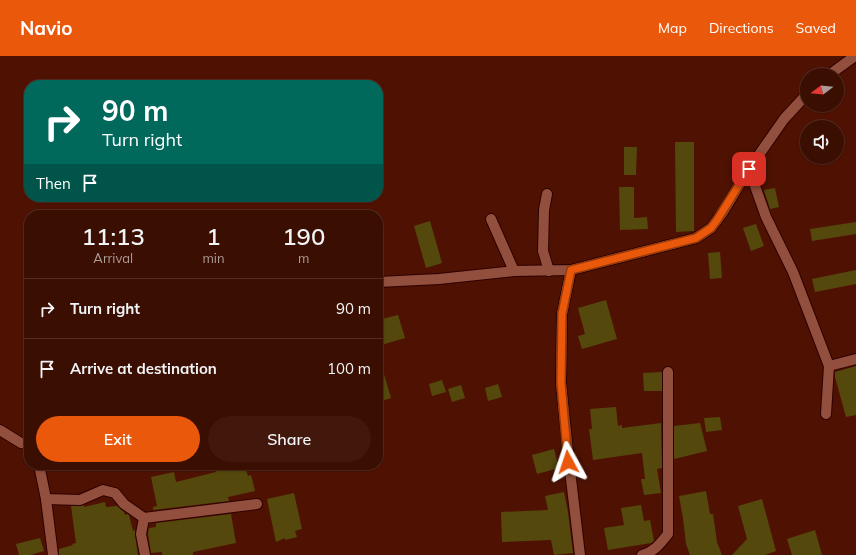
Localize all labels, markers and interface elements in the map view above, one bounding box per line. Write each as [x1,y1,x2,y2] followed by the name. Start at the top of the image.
[20,16,73,40] text: Navio
[658,19,687,37] text: Map
[709,19,774,37] text: Directions
[796,19,836,37] text: Saved
[800,68,844,112] north arrow
[800,68,844,164] map controls
[102,93,168,128] text: 90 m
[36,96,88,148] icon: right
[800,120,844,164] button: sound
[102,128,182,151] text: Turn right
[732,152,766,186] pin
[738,158,760,180] icon: arrive
[79,172,101,194] icon: arrive
[36,174,71,193] text: Then
[82,221,145,251] text: 11:13
[206,221,221,251] text: 1
[282,221,325,251] text: 190
[93,250,133,266] text: Arrival
[202,250,225,266] text: min
[298,250,309,266] text: m
[36,298,58,320] icon: right
[70,299,140,318] text: Turn right
[336,299,371,318] text: 90 m
[36,358,58,380] icon: arrive
[70,359,217,378] text: Arrive at destination
[327,359,371,378] text: 100 m
[36,416,200,462] button: Exit
[208,416,371,462] button: Share
[547,441,589,483] position arrow

